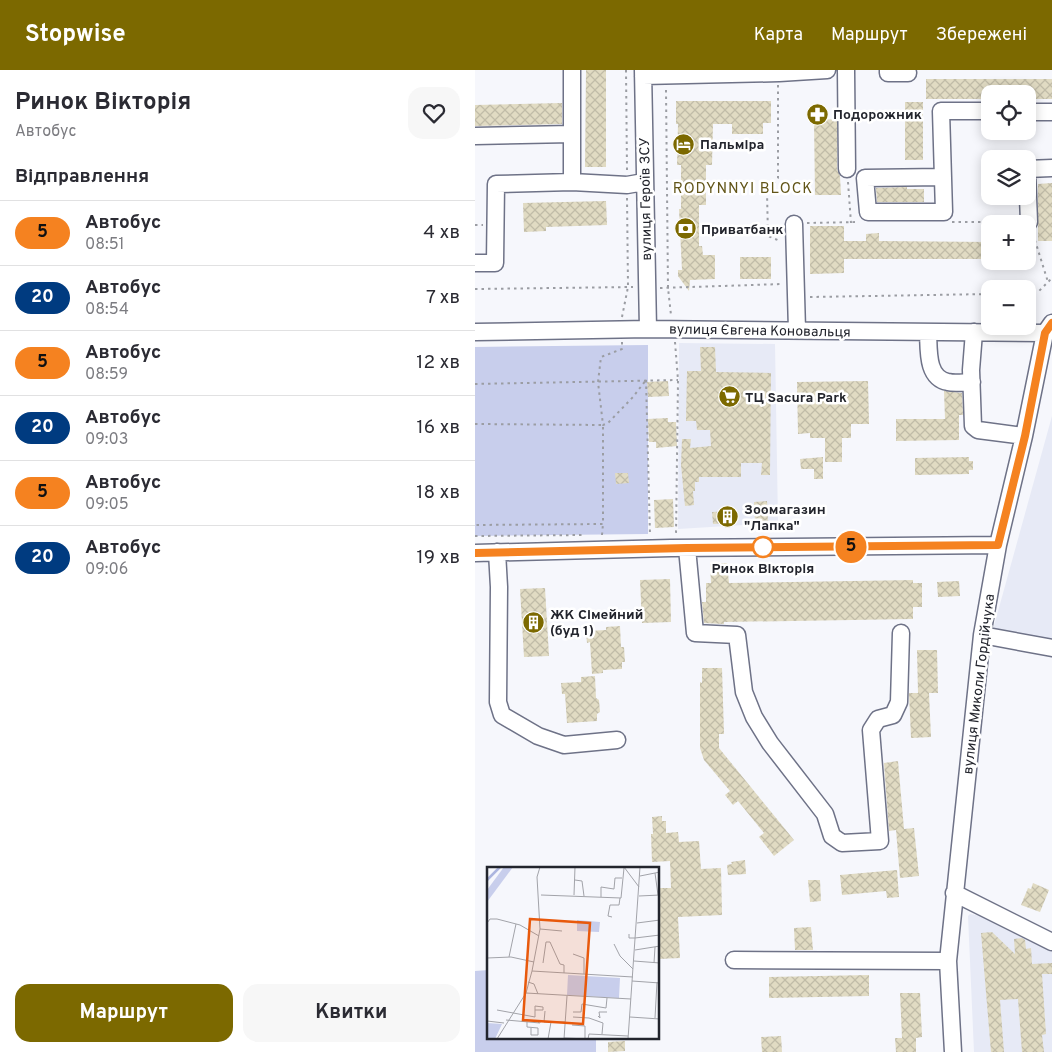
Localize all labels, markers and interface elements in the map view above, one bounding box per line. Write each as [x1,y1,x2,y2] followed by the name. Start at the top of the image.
[25,20,126,50] text: Stopwise
[754,24,803,47] text: Карта
[831,24,908,47] text: Маршрут
[936,24,1027,47] text: Збережені
[981,85,1036,335] map controls
[981,85,1036,140] button: locate
[408,87,460,139] button: heart
[15,88,191,118] text: Ринок Вікторія
[805,102,829,126] pharmacy icon: Подорожник
[833,107,922,124] place label: Подорожник
[15,122,77,142] text: Автобус
[672,132,696,156] hotel icon: Пальміра
[637,137,656,261] street label: вулиця Героїв ЗСУ
[700,137,764,154] place label: Пальміра
[981,150,1036,205] button: layers
[15,165,149,189] text: Відправлення
[673,180,813,199] district label: RODYNNYI BLOCK
[85,211,161,235] text: Автобус
[981,215,1036,270] button: +
[673,217,697,241] bank icon: Приватбанк
[37,221,48,244] text: 5
[423,221,460,245] text: 4 хв
[701,222,784,239] place label: Приватбанк
[85,235,125,255] text: 08:51
[85,276,161,300] text: Автобус
[981,280,1036,335] button: −
[31,286,54,309] text: 20
[426,286,460,310] text: 7 хв
[85,300,129,320] text: 08:54
[669,321,851,342] street label: вулиця Євгена Коновальця
[85,341,161,365] text: Автобус
[37,351,48,374] text: 5
[416,351,460,375] text: 12 хв
[85,365,128,385] text: 08:59
[717,385,741,409] supermarket icon: ТЦ Sacura Park
[745,390,847,407] place label: ТЦ Sacura Park
[85,406,161,430] text: Автобус
[31,416,54,439] text: 20
[417,416,460,440] text: 16 хв
[85,430,128,450] text: 09:03
[85,471,161,495] text: Автобус
[37,481,48,504] text: 5
[416,481,460,505] text: 18 хв
[85,495,129,515] text: 09:05
[744,502,826,535] place label: Зоомагазин "Лапка"
[716,505,740,529] building icon: Зоомагазин "Лапка"
[835,531,867,563] line badge: 5
[846,535,857,558] text: 5
[85,536,161,560] text: Автобус
[752,536,774,558] marker: Ринок Вікторія
[31,546,54,569] text: 20
[417,546,460,570] text: 19 хв
[85,560,128,580] text: 09:06
[712,561,814,578] place label: Ринок Вікторія
[960,593,999,775] street label: вулиця Миколи Гордійчука
[550,607,643,640] place label: ЖК Сімейний (буд 1)
[522,610,546,634] building icon: ЖК Сімейний (буд 1)
[487,867,660,1040] inset map
[15,984,233,1042] button: Маршрут
[243,984,460,1042] button: Квитки

